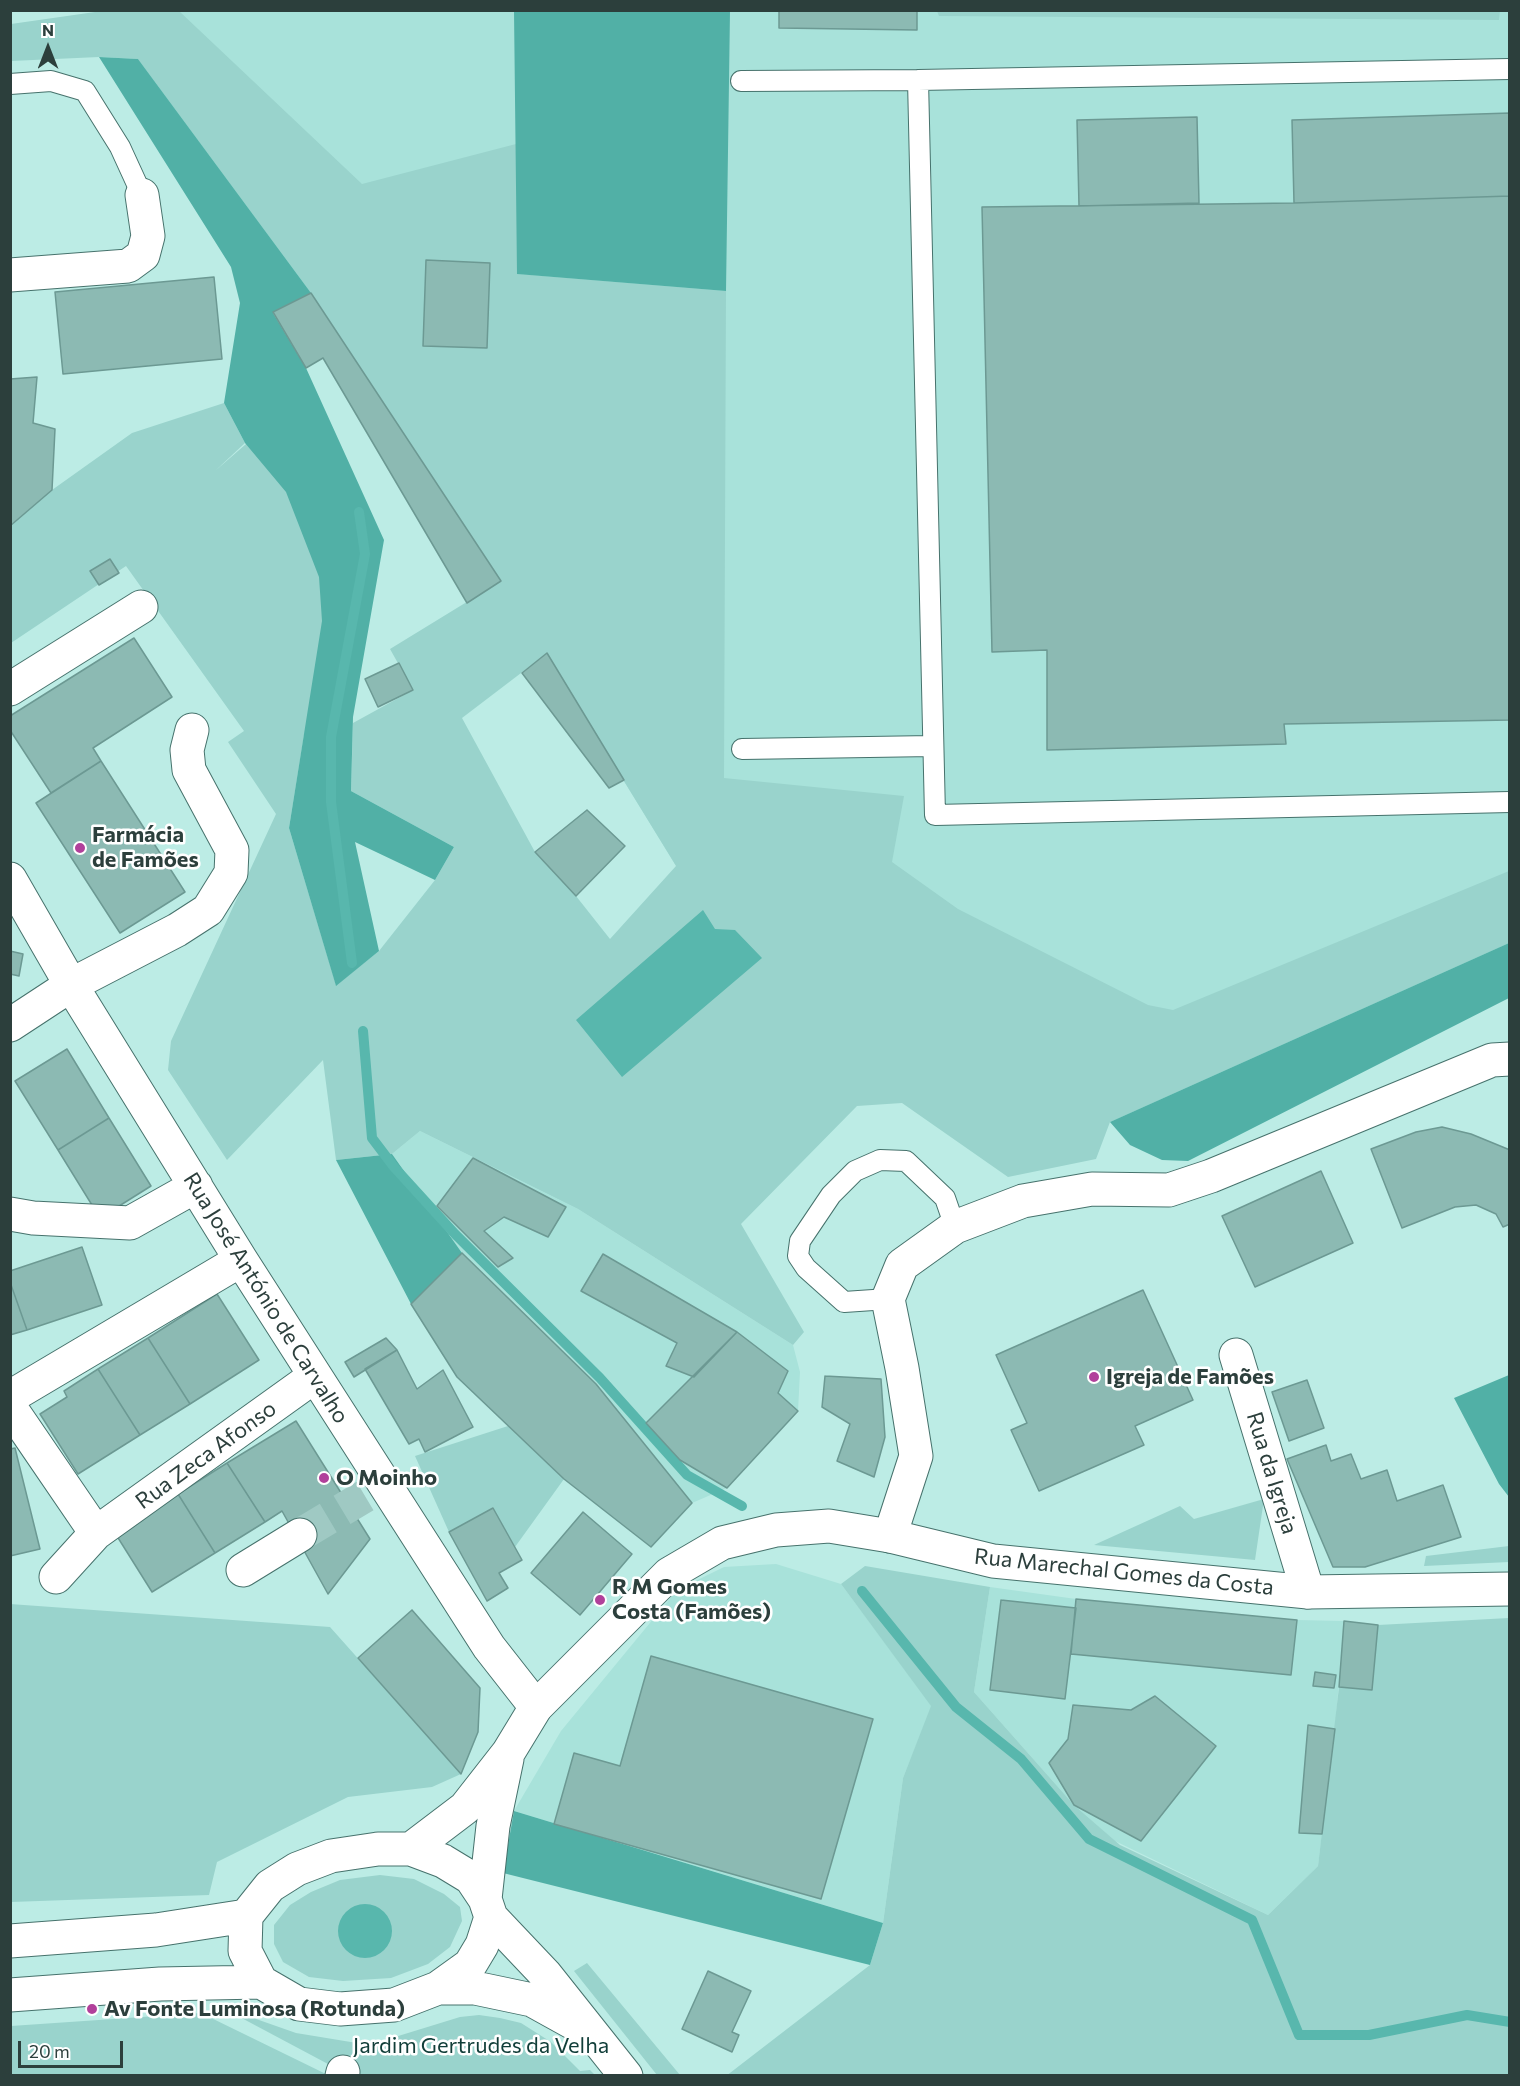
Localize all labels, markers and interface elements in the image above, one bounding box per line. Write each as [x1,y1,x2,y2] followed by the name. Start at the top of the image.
[18,18,78,78] north arrow
[42,20,54,39] text: N
[92,822,199,873] place label: Farmácia de Famões
[73,841,87,855] marker: Farmácia de Famões
[178,1168,354,1428] street label: Rua José António de Carvalho
[1106,1364,1274,1390] place label: Igreja de Famões
[1087,1370,1101,1384] marker: Igreja de Famões
[131,1395,281,1515] street label: Rua Zeca Afonso
[1241,1409,1303,1537] street label: Rua da Igreja
[336,1465,437,1491] place label: O Moinho
[317,1471,331,1485] marker: O Moinho
[973,1543,1275,1601] street label: Rua Marechal Gomes da Costa
[612,1574,771,1626] place label: R M Gomes Costa (Famões)
[593,1593,607,1607] marker: R M Gomes Costa (Famões)
[104,1996,405,2022] place label: Av Fonte Luminosa (Rotunda)
[85,2002,99,2016] marker: Av Fonte Luminosa (Rotunda)
[21,2029,126,2067] scale bar
[353,2033,609,2059] park label: Jardim Gertrudes da Velha
[29,2040,70,2062] text: 20 m

